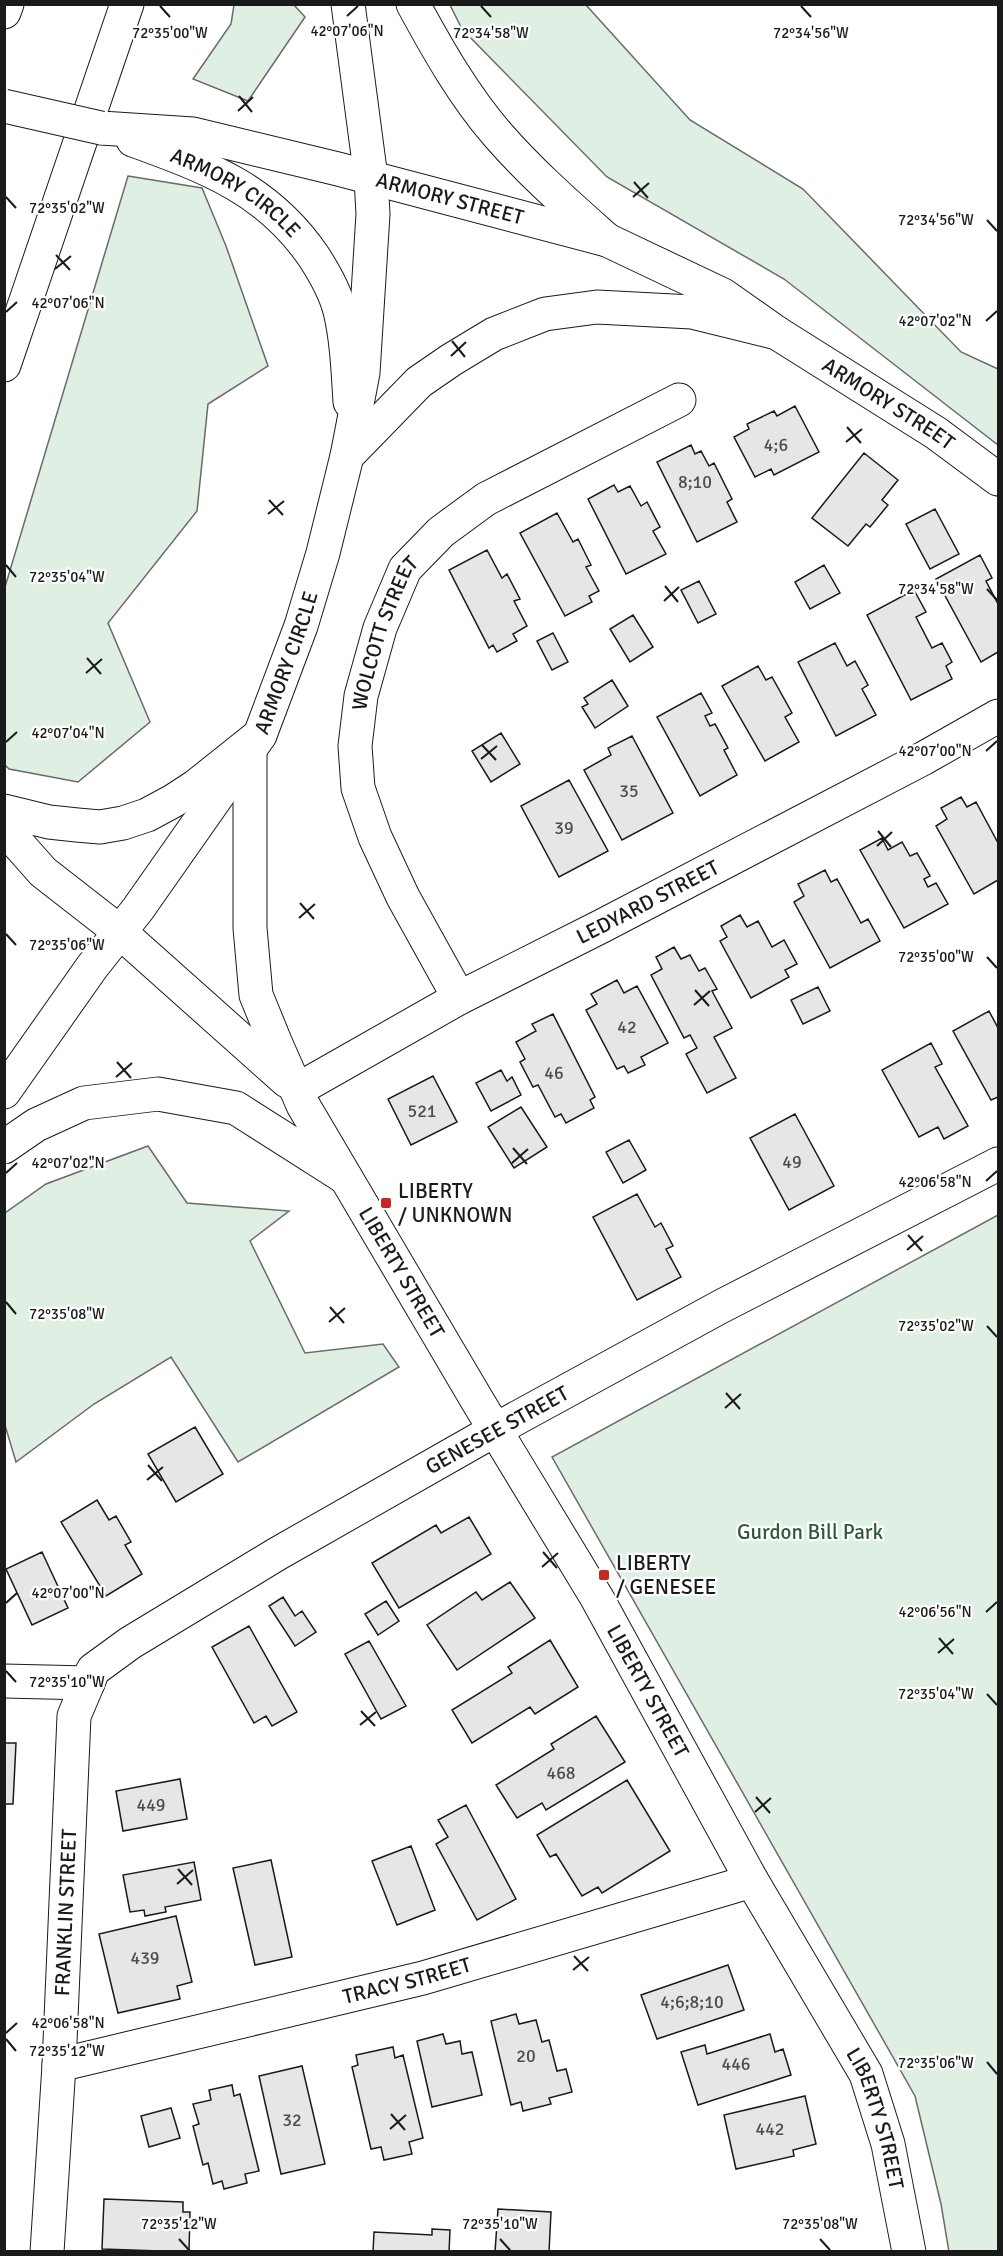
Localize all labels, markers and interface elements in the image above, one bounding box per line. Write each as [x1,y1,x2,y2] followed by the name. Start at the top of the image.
[310,22,384,40] text: 42°07'06"N
[132,24,208,42] text: 72°35'00"W
[453,24,529,42] text: 72°34'58"W
[773,24,849,42] text: 72°34'56"W
[167,142,306,243] street label: ARMORY CIRCLE
[373,167,527,231] street label: ARMORY STREET
[29,199,105,217] text: 72°35'02"W
[898,211,974,229] text: 72°34'56"W
[31,294,105,312] text: 42°07'06"N
[898,312,972,330] text: 42°07'02"N
[818,352,960,456] street label: ARMORY STREET
[764,434,788,456] house number: 4;6
[678,471,712,493] house number: 8;10
[346,550,424,711] street label: WOLCOTT STREET
[29,568,105,586] text: 72°35'04"W
[898,580,974,598] text: 72°34'58"W
[249,588,324,738] street label: ARMORY CIRCLE
[31,724,105,742] text: 42°07'04"N
[898,742,972,760] text: 42°07'00"N
[619,780,639,802] house number: 35
[554,817,574,839] house number: 39
[572,854,724,950] street label: LEDYARD STREET
[29,936,105,954] text: 72°35'06"W
[898,948,974,966] text: 72°35'00"W
[617,1016,637,1038] house number: 42
[544,1062,564,1084] house number: 46
[407,1100,437,1122] house number: 521
[782,1151,802,1173] house number: 49
[31,1154,105,1172] text: 42°07'02"N
[898,1173,972,1191] text: 42°06'58"N
[398,1178,512,1228] place label: LIBERTY / UNKNOWN
[379,1196,393,1210] marker: LIBERTY / UNKNOWN
[353,1202,451,1343] street label: LIBERTY STREET
[29,1305,105,1323] text: 72°35'08"W
[898,1317,974,1335] text: 72°35'02"W
[421,1380,574,1480] street label: GENESEE STREET
[737,1519,884,1545] park label: Gurdon Bill Park
[616,1550,716,1600] place label: LIBERTY / GENESEE
[597,1568,611,1582] marker: LIBERTY / GENESEE
[31,1584,105,1602] text: 42°07'00"N
[898,1603,972,1621] text: 42°06'56"N
[601,1620,695,1763] street label: LIBERTY STREET
[29,1673,105,1691] text: 72°35'10"W
[898,1685,974,1703] text: 72°35'04"W
[546,1762,576,1784] house number: 468
[136,1794,166,1816] house number: 449
[49,1828,82,1997] street label: FRANKLIN STREET
[130,1947,160,1969] house number: 439
[340,1951,475,2010] street label: TRACY STREET
[660,1991,724,2013] house number: 4;6;8;10
[31,2014,105,2032] text: 42°06'58"N
[29,2042,105,2060] text: 72°35'12"W
[840,2043,910,2192] street label: LIBERTY STREET
[516,2045,536,2067] house number: 20
[721,2053,751,2075] house number: 446
[898,2054,974,2072] text: 72°35'06"W
[282,2109,302,2131] house number: 32
[755,2118,785,2140] house number: 442
[141,2215,217,2233] text: 72°35'12"W
[462,2215,538,2233] text: 72°35'10"W
[782,2215,858,2233] text: 72°35'08"W

